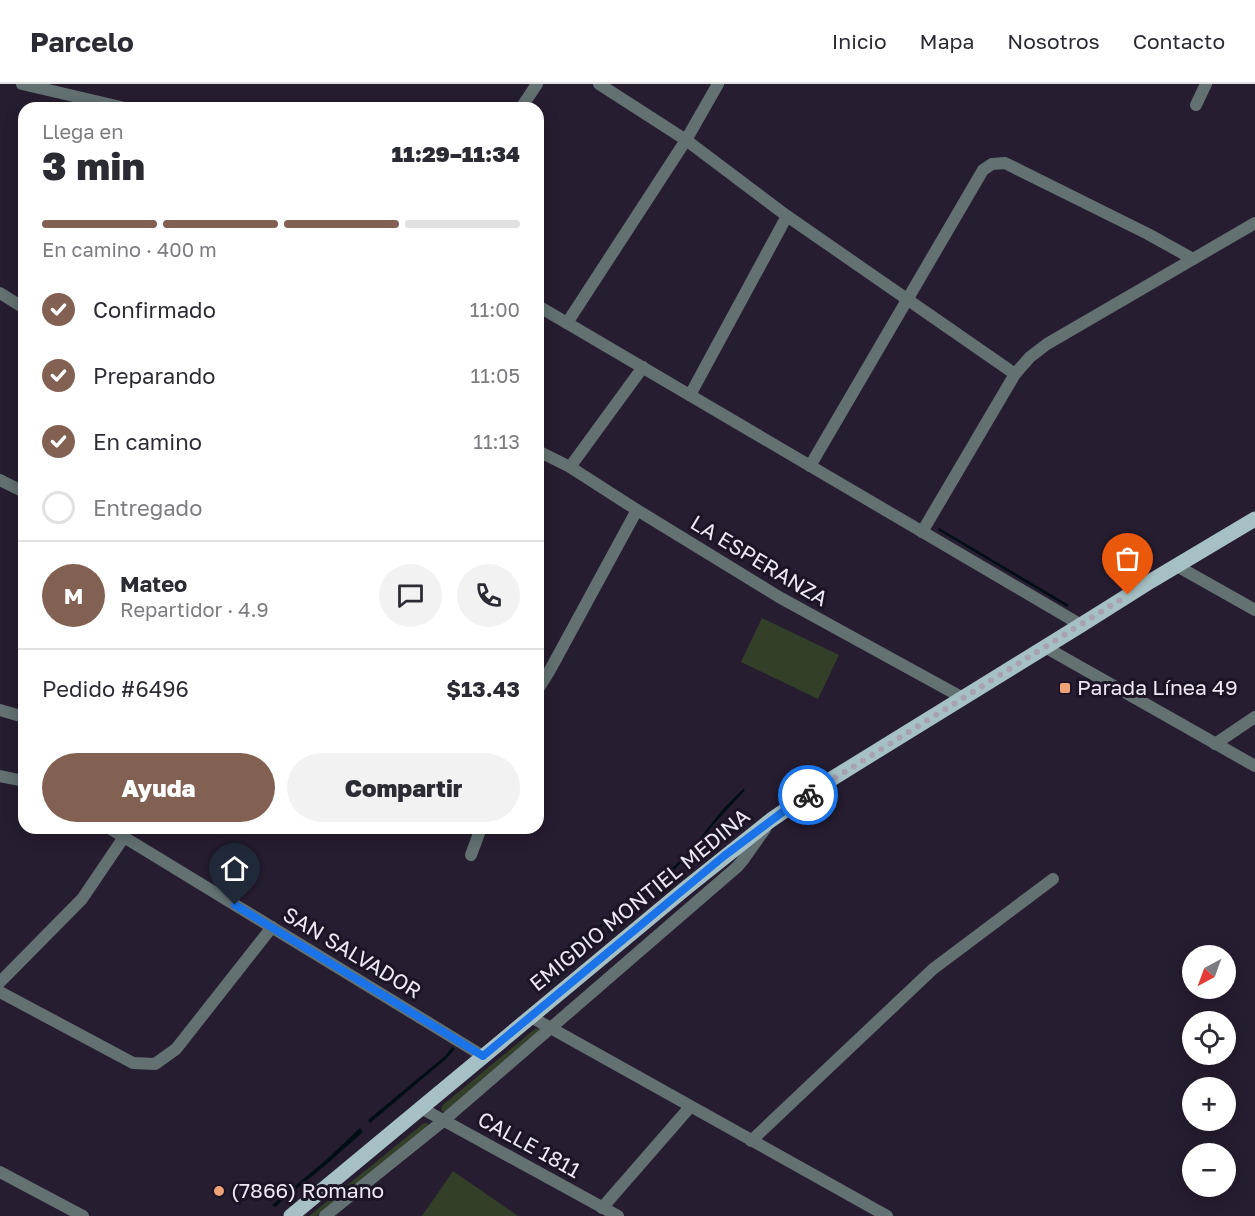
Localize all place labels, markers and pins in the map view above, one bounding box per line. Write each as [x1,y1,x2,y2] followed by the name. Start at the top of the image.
[1102,533,1153,595] pin
[1077,674,1238,700] place label: Parada Línea 49
[1058,681,1072,695] marker: Parada Línea 49
[209,843,260,905] pin
[231,1177,384,1203] place label: (7866) Romano
[212,1184,226,1198] marker: (7866) Romano

